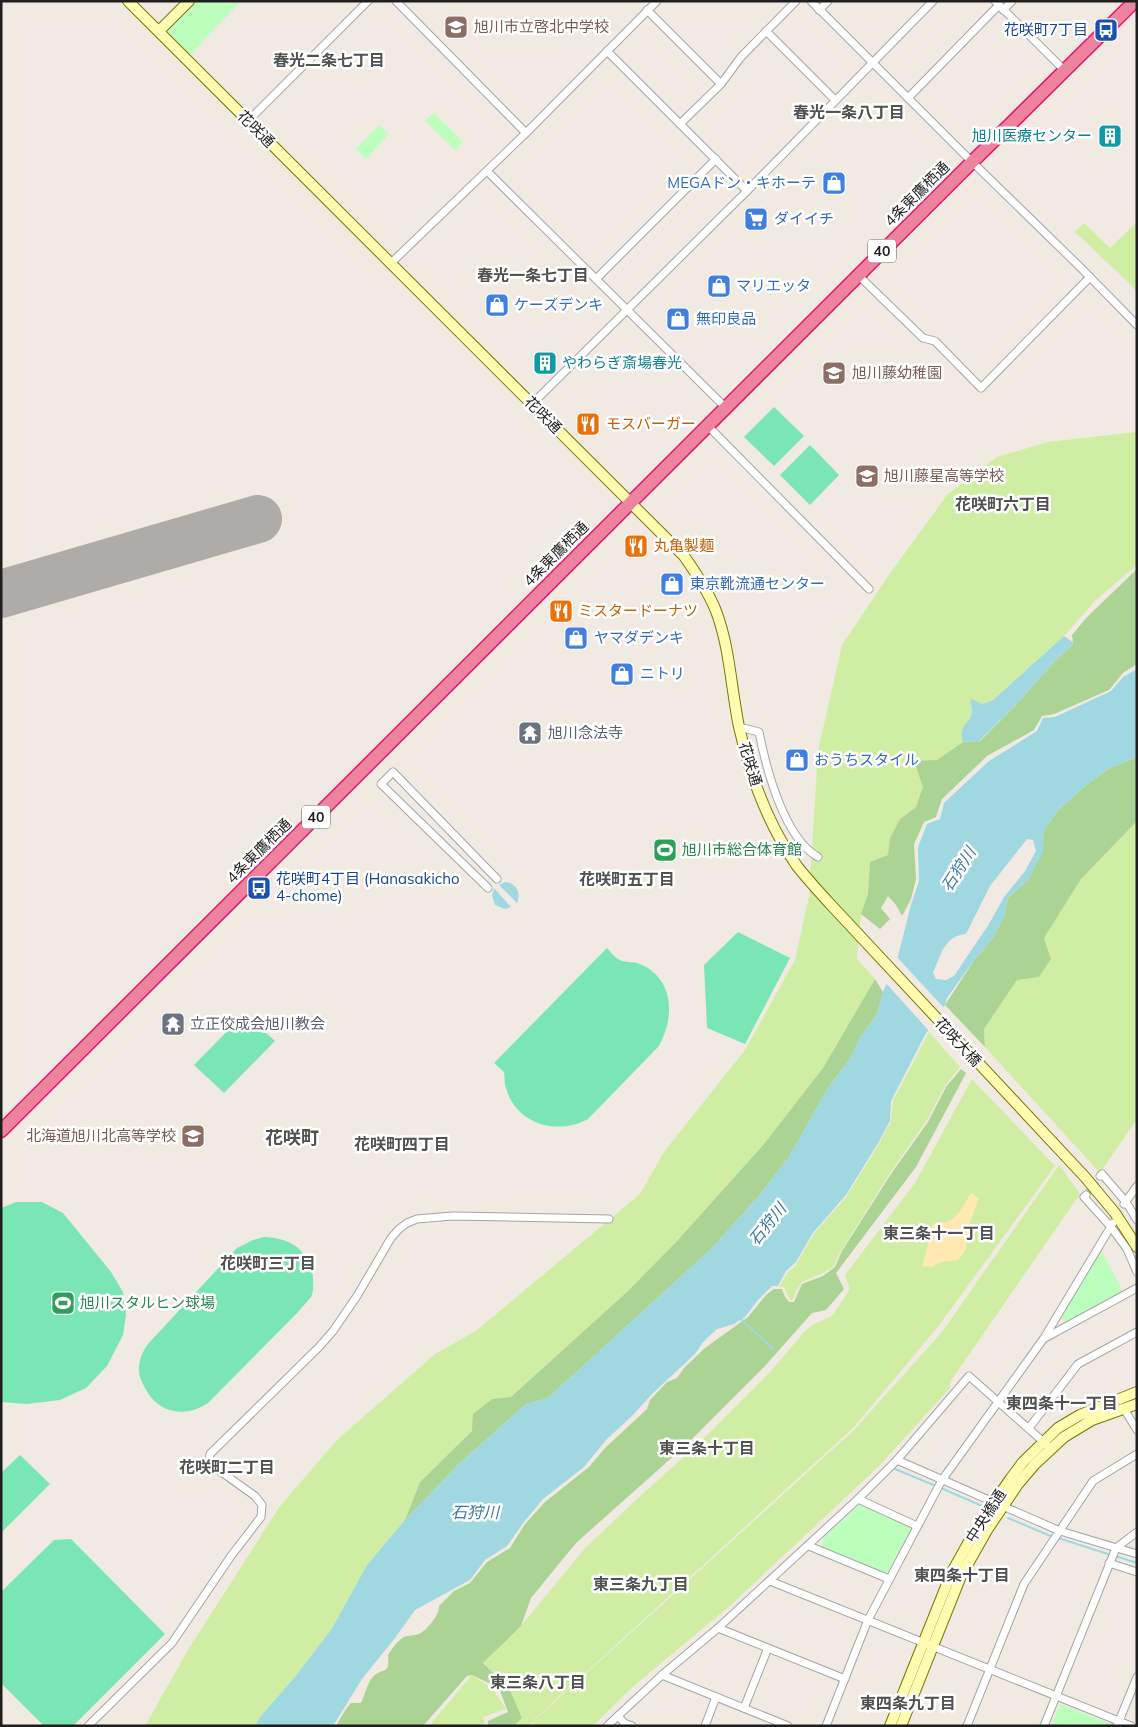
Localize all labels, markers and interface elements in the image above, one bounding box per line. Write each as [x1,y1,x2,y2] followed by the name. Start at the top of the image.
[443,14,469,40] school or university icon: 旭川市立啓北中学校
[474,17,609,36] place label: 旭川市立啓北中学校
[1093,17,1119,43] bus stop icon: 花咲町7丁目
[1004,20,1088,39] place label: 花咲町7丁目
[273,50,385,70] district label: 春光二条七丁目
[793,102,905,122] district label: 春光一条八丁目
[234,106,279,151] street label: 花咲通
[1097,123,1123,149] building icon: 旭川医療センター
[972,126,1092,145] place label: 旭川医療センター
[880,157,953,230] street label: 4条東鷹栖通
[821,170,847,196] shop icon: MEGAドン・キホーテ
[667,173,816,192] place label: MEGAドン・キホーテ
[743,206,769,232] supermarket icon: ダイイチ
[774,209,834,228] place label: ダイイチ
[868,240,896,262] road number: 40
[477,265,589,285] district label: 春光一条七丁目
[706,273,732,299] shop icon: マリエッタ
[736,276,811,295] place label: マリエッタ
[484,292,510,318] shop icon: ケーズデンキ
[514,295,603,314] place label: ケーズデンキ
[665,306,691,332] shop icon: 無印良品
[696,309,756,328] place label: 無印良品
[532,350,558,376] building icon: やわらぎ斎場春光
[562,353,682,372] place label: やわらぎ斎場春光
[821,360,847,386] school or university icon: 旭川藤幼稚園
[852,363,942,382] place label: 旭川藤幼稚園
[521,392,566,437] street label: 花咲通
[575,411,601,437] restaurant icon: モスバーガー
[606,414,696,433] place label: モスバーガー
[854,463,880,489] school or university icon: 旭川藤星高等学校
[884,466,1004,485] place label: 旭川藤星高等学校
[955,494,1051,514] district label: 花咲町六丁目
[519,517,592,590] street label: 4条東鷹栖通
[623,533,649,559] restaurant icon: 丸亀製麺
[654,536,714,555] place label: 丸亀製麺
[659,571,685,597] shop icon: 東京靴流通センター
[690,574,825,593] place label: 東京靴流通センター
[548,598,574,624] restaurant icon: ミスタードーナツ
[578,601,698,620] place label: ミスタードーナツ
[563,625,589,651] shop icon: ヤマダデンキ
[594,628,684,647] place label: ヤマダデンキ
[609,661,635,687] shop icon: ニトリ
[640,664,685,683] place label: ニトリ
[517,720,543,746] temple icon: 旭川念法寺
[548,723,623,742] place label: 旭川念法寺
[735,740,766,788] street label: 花咲通
[784,747,810,773] shop icon: おうちスタイル
[814,750,919,769] place label: おうちスタイル
[302,806,330,829] road number: 40
[222,814,295,887] street label: 4条東鷹栖通
[652,837,678,863] sports icon: 旭川市総合体育館
[682,840,802,859] place label: 旭川市総合体育館
[937,842,981,895] water label: 石狩川
[276,869,459,905] place label: 花咲町4丁目 (Hanasakicho 4-chome)
[579,869,675,889] district label: 花咲町五丁目
[246,875,272,901] bus stop icon: 花咲町4丁目 (Hanasakicho 4-chome)
[160,1011,186,1037] temple icon: 立正佼成会旭川教会
[931,1013,986,1070] street label: 花咲大橋
[190,1014,325,1033] place label: 立正佼成会旭川教会
[180,1123,206,1149] school or university icon: 北海道旭川北高等学校
[26,1126,176,1145] place label: 北海道旭川北高等学校
[265,1126,319,1149] district label: 花咲町
[354,1134,450,1154] district label: 花咲町四丁目
[744,1198,791,1249] water label: 石狩川
[883,1223,995,1243] district label: 東三条十一丁目
[220,1253,316,1273] district label: 花咲町三丁目
[50,1290,76,1316] sports icon: 旭川スタルヒン球場
[80,1293,215,1312] place label: 旭川スタルヒン球場
[1006,1393,1118,1413] district label: 東四条十一丁目
[659,1438,755,1458] district label: 東三条十丁目
[179,1457,275,1477] district label: 花咲町二丁目
[961,1485,1010,1546] street label: 中央橋通
[451,1502,501,1522] water label: 石狩川
[914,1565,1010,1585] district label: 東四条十丁目
[593,1574,689,1594] district label: 東三条九丁目
[490,1672,586,1692] district label: 東三条八丁目
[860,1693,956,1713] district label: 東四条九丁目

